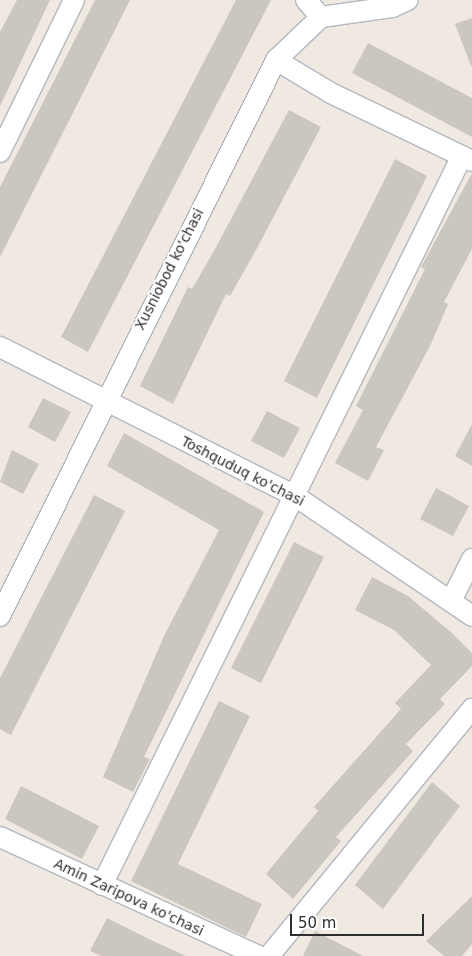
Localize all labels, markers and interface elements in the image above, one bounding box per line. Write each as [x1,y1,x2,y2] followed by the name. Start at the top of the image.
[131,205,207,333] street label: Xusniobod ko'chasi
[179,433,307,509] street label: Toshquduq ko'chasi
[51,855,207,939] street label: Amin Zaripova ko'chasi
[292,904,426,936] scale bar
[298,914,336,932] text: 50 m

